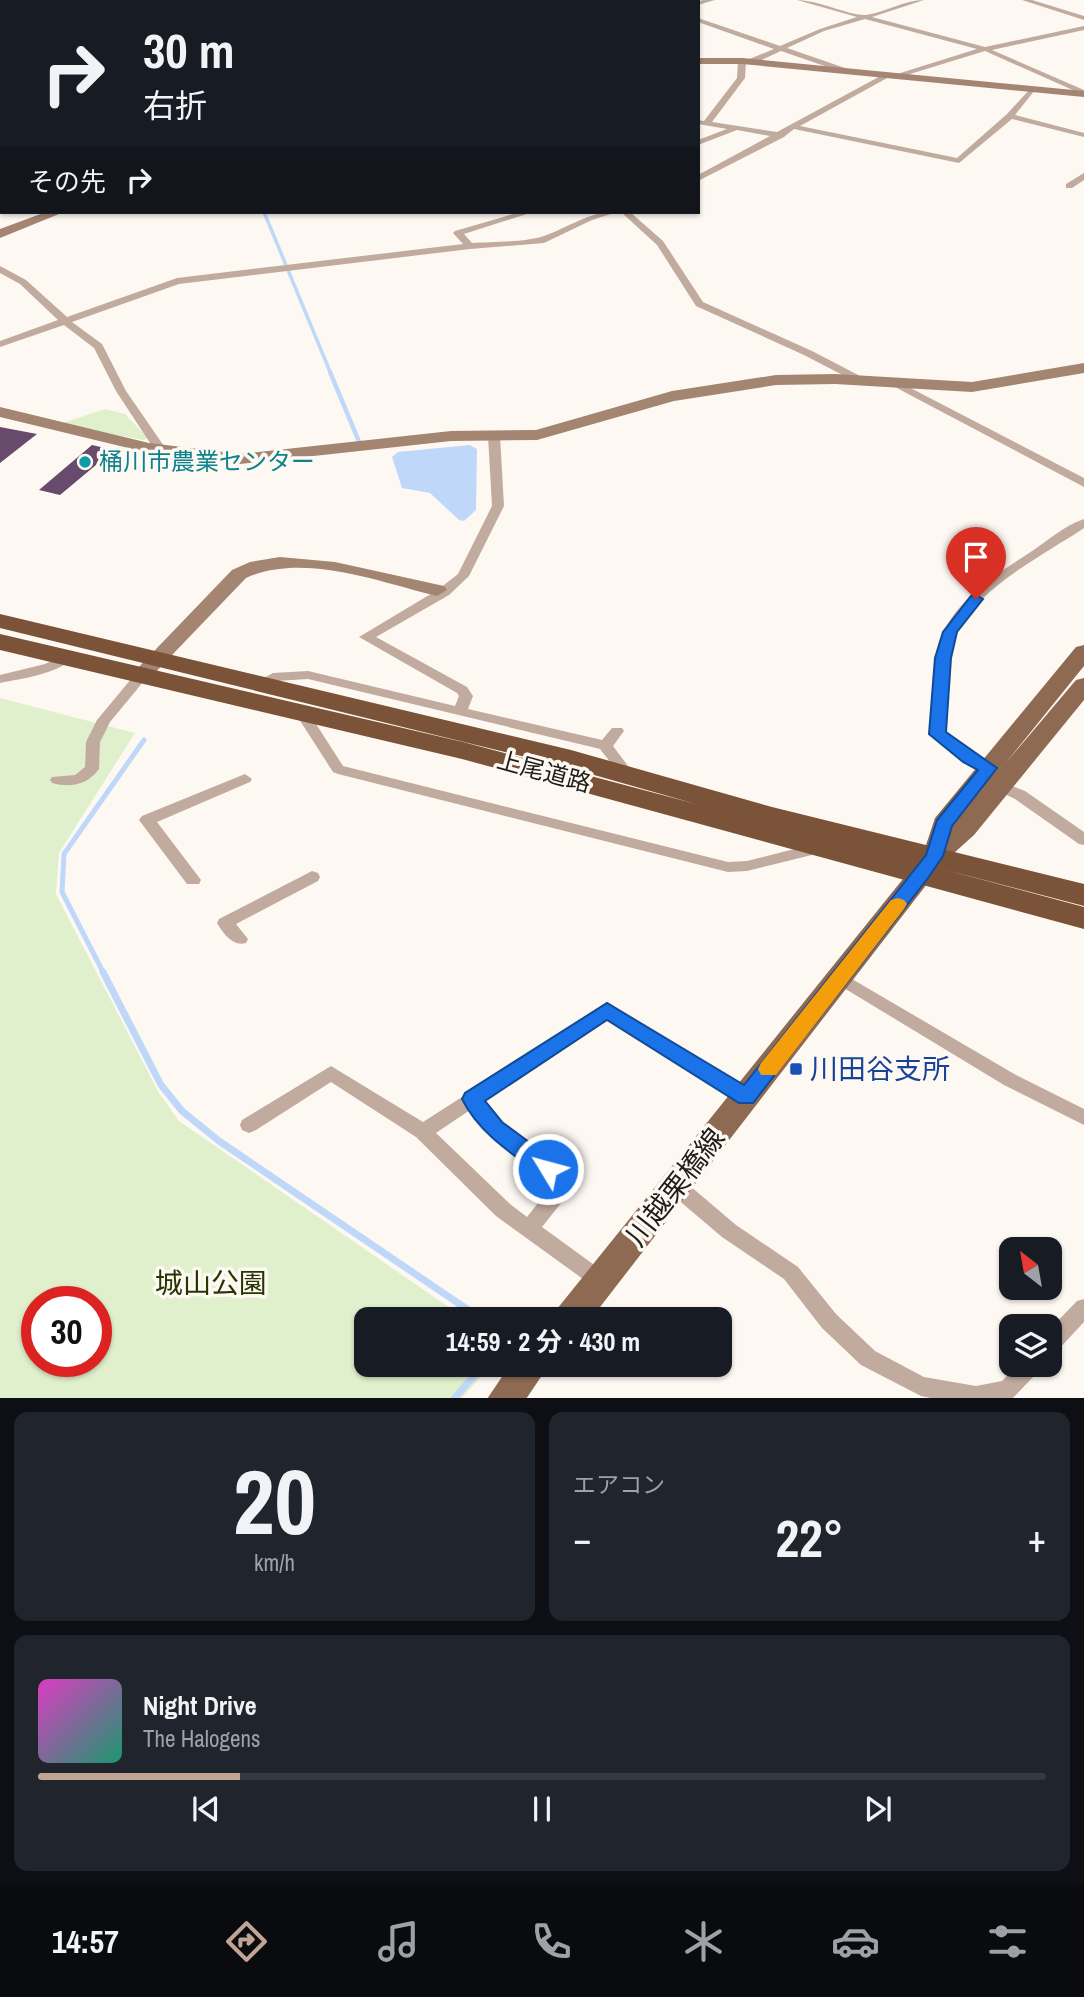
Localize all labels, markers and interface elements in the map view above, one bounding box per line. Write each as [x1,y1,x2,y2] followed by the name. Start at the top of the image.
[143,17,235,83] text: 30 m
[28,28,119,119] icon: right
[143,84,207,127] text: 右折
[120,161,158,199] icon: right
[28,164,106,199] text: その先
[99,445,315,477] place label: 桶川市農業センター
[77,454,93,470] marker: 桶川市農業センター
[946,527,1006,599] pin
[957,538,995,576] icon: arrive
[494,743,595,799] street label: 上尾道路
[810,1050,950,1088] place label: 川田谷支所
[788,1061,804,1077] marker: 川田谷支所
[617,1120,733,1254] street label: 川越栗橋線
[511,1132,585,1206] position arrow
[999,1237,1062,1300] north arrow
[999,1237,1062,1377] map controls
[155,1264,267,1302] park label: 城山公園
[21,1286,112,1377] speed limit sign: 30
[999,1314,1062,1377] button: layers
[446,1324,640,1359] text: 14:59 · 2 分 · 430 m
[233,1440,316,1562] text: 20
[573,1469,665,1500] text: エアコン
[775,1503,844,1573] text: 22°
[573,1513,591,1564] text: −
[1028,1513,1046,1564] text: +
[254,1547,295,1578] text: km/h
[143,1688,257,1723] text: Night Drive
[143,1723,260,1754] text: The Halogens
[187,1790,225,1828] icon: previous
[523,1790,561,1828] icon: pause
[859,1790,897,1828] icon: next
[222,1917,271,1966] icon: directions
[374,1917,423,1966] icon: music
[527,1917,576,1966] icon: phone
[679,1917,728,1966] icon: climate
[831,1917,880,1966] icon: car
[983,1917,1032,1966] icon: filters
[52,1920,119,1963] text: 14:57

